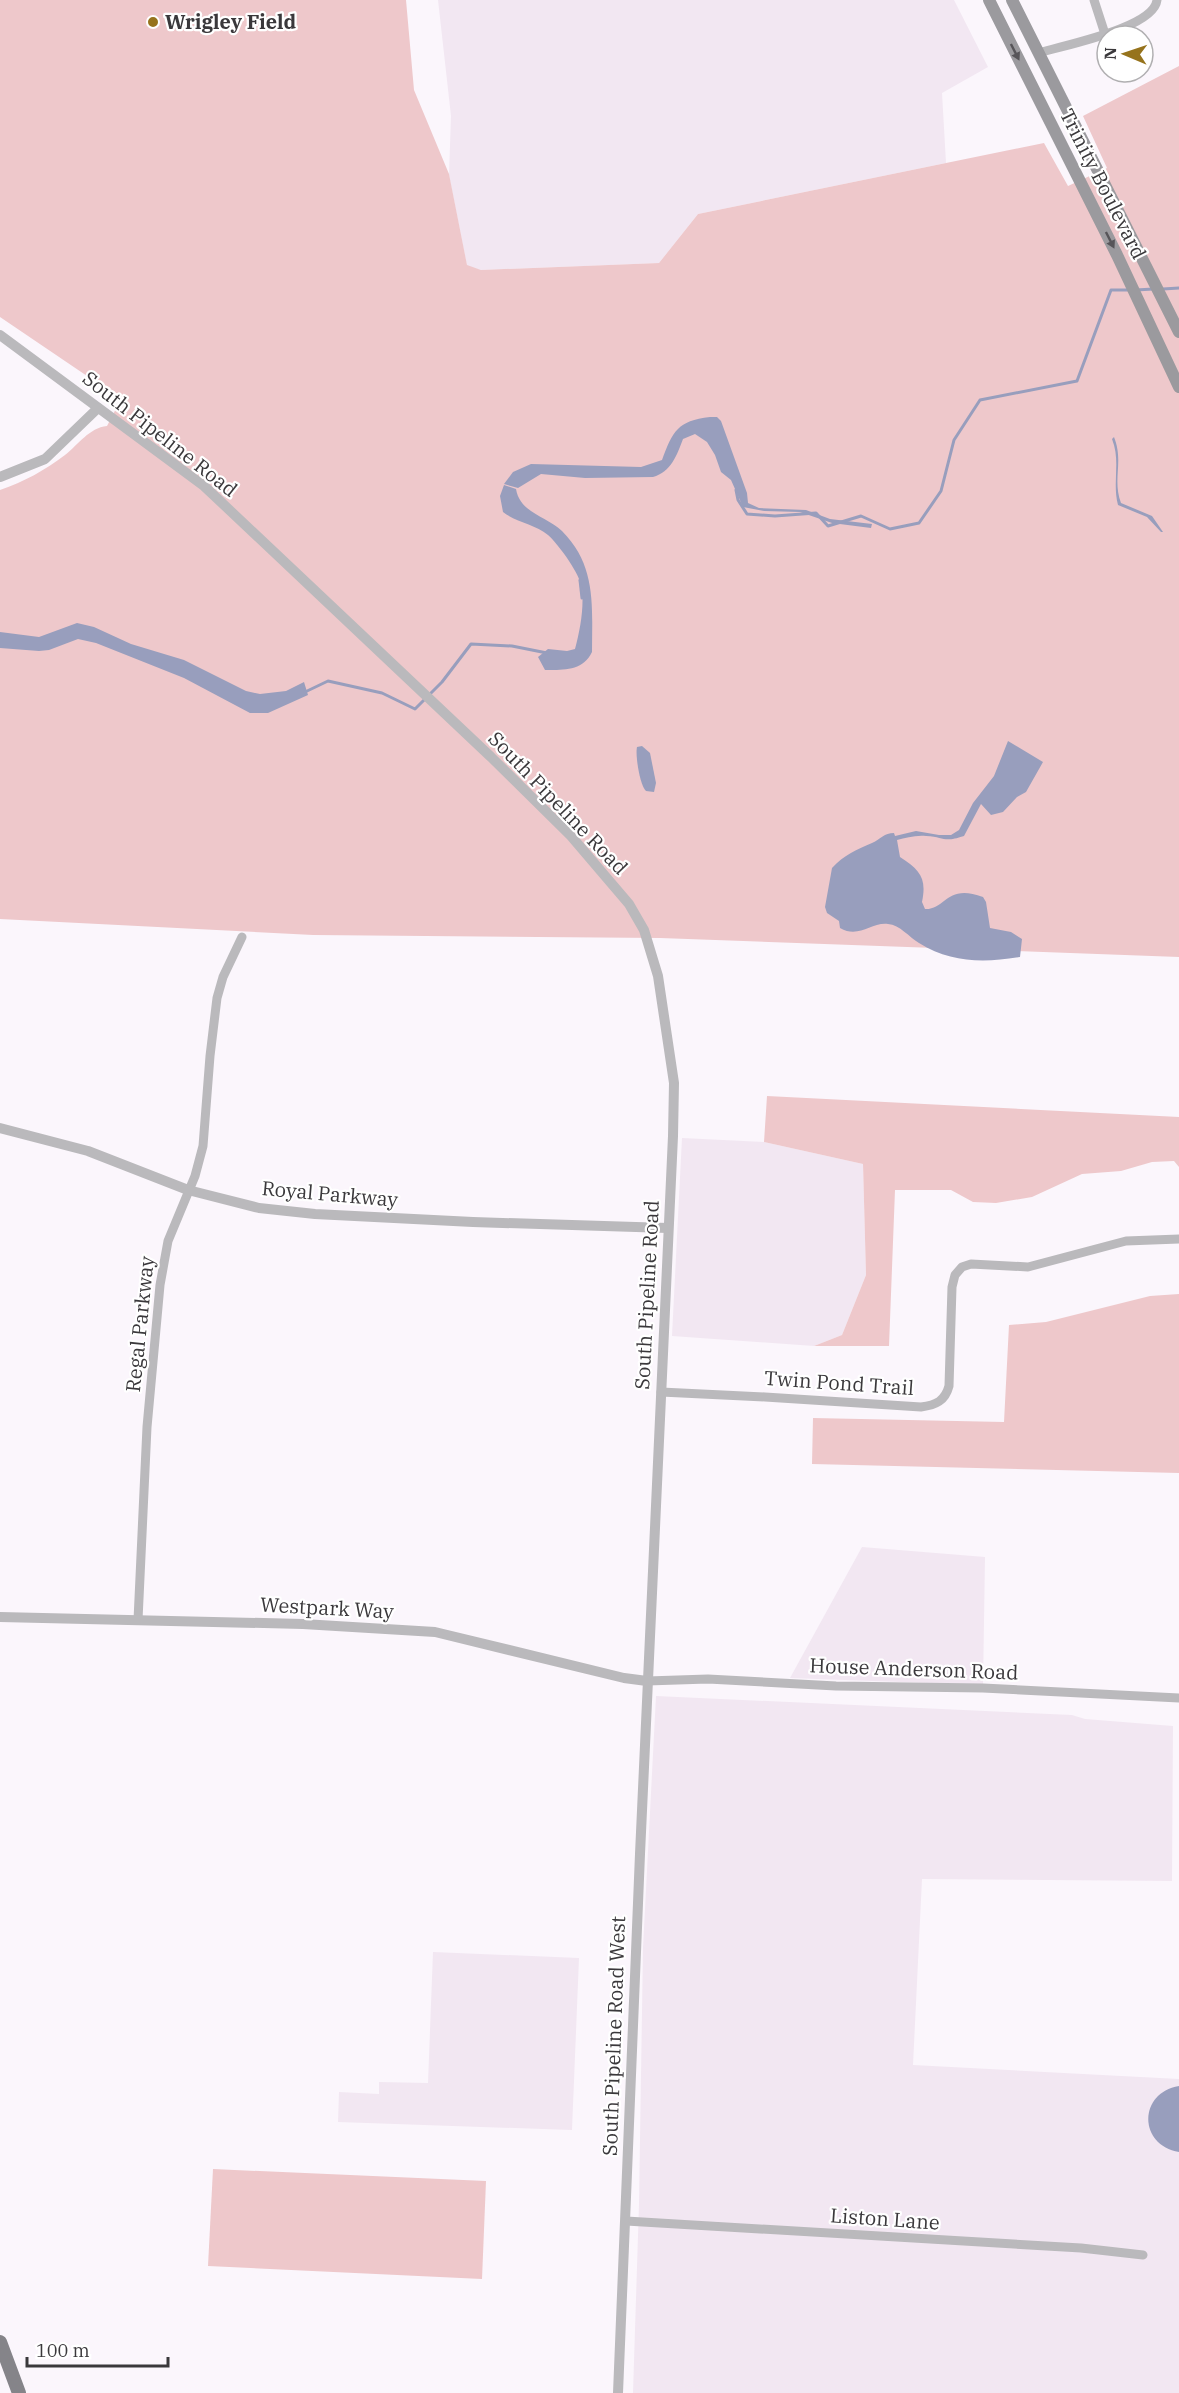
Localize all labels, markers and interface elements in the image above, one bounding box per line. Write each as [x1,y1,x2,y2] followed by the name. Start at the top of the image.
[165,8,297,35] place label: Wrigley Field
[146,15,160,29] marker: Wrigley Field
[1095,24,1155,84] north arrow
[1010,44,1020,61] one-way arrow
[1100,47,1120,60] text: N
[1054,104,1153,264] street label: Trinity Boulevard
[1104,231,1114,249] one-way arrow
[77,365,243,503] street label: South Pipeline Road
[483,725,634,880] street label: South Pipeline Road
[261,1174,400,1213] street label: Royal Parkway
[628,1200,665,1390] street label: South Pipeline Road
[119,1254,160,1393] street label: Regal Parkway
[763,1364,915,1401] street label: Twin Pond Trail
[259,1591,395,1625] street label: Westpark Way
[809,1651,1019,1686] street label: House Anderson Road
[596,1915,631,2156] street label: South Pipeline Road West
[829,2201,941,2236] street label: Liston Lane
[27,2330,168,2368] scale bar
[36,2339,90,2362] text: 100 m

